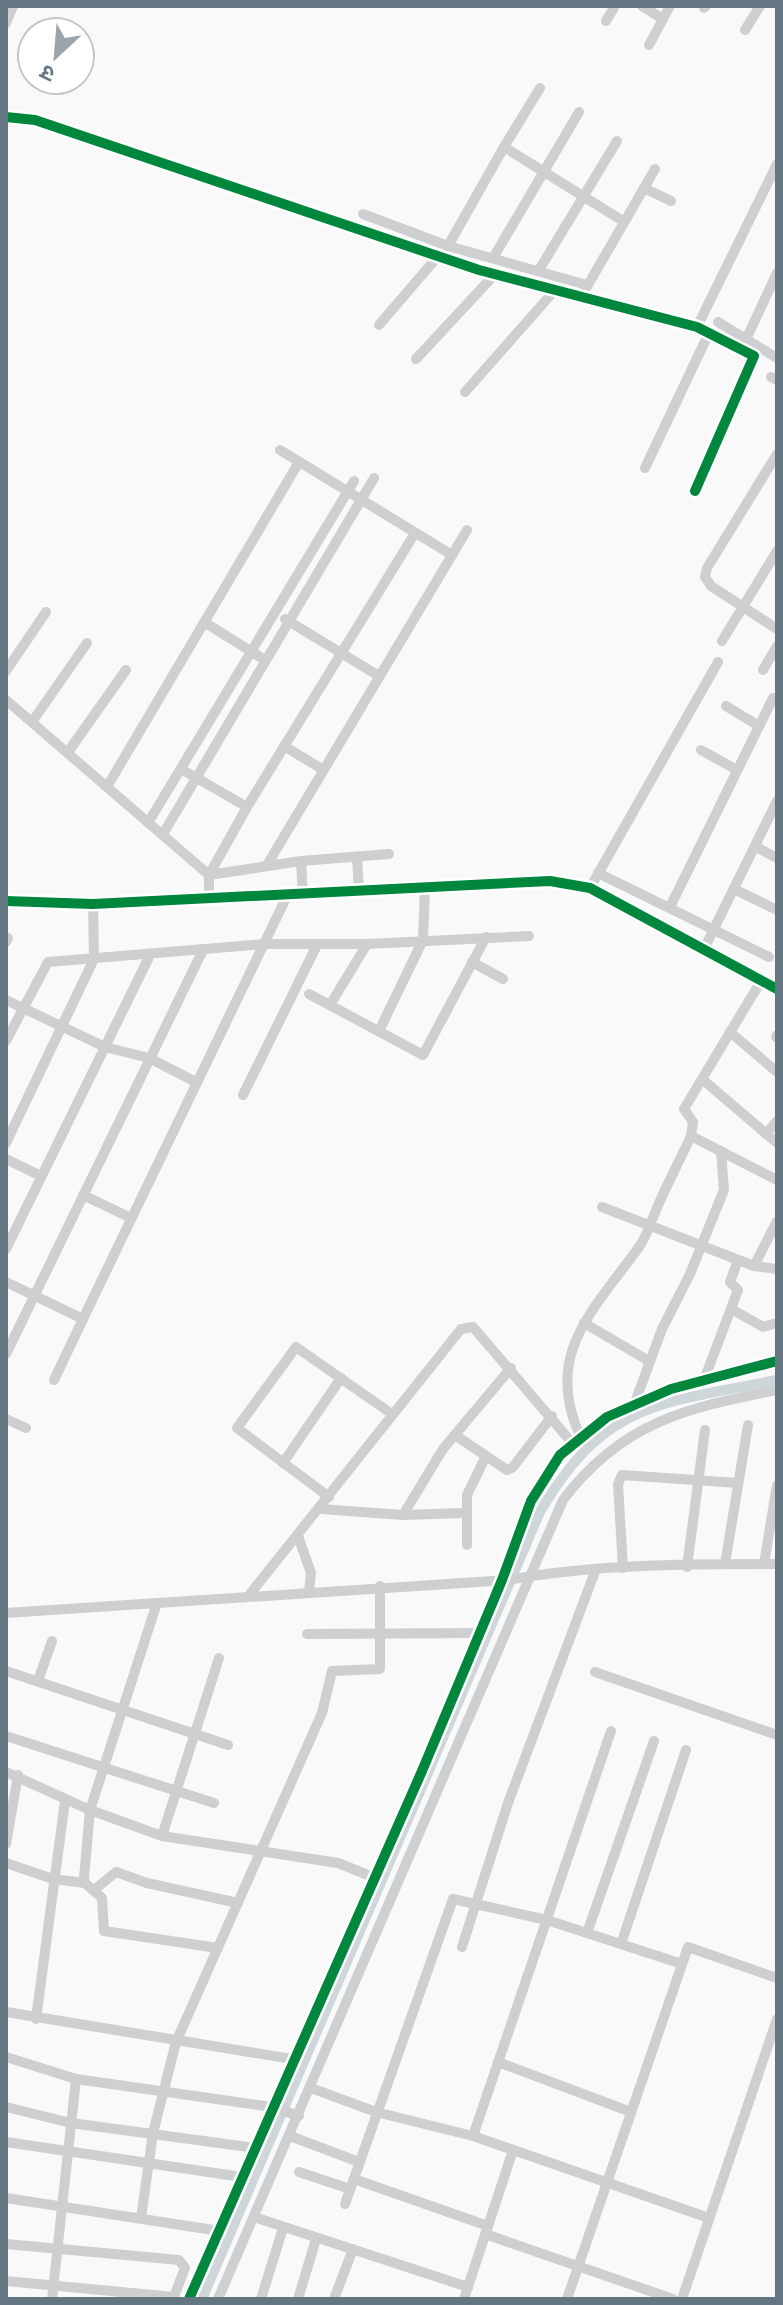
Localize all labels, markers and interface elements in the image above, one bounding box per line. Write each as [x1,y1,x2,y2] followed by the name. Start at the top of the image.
[16,16,96,96] north arrow
[34,59,59,89] text: उ

